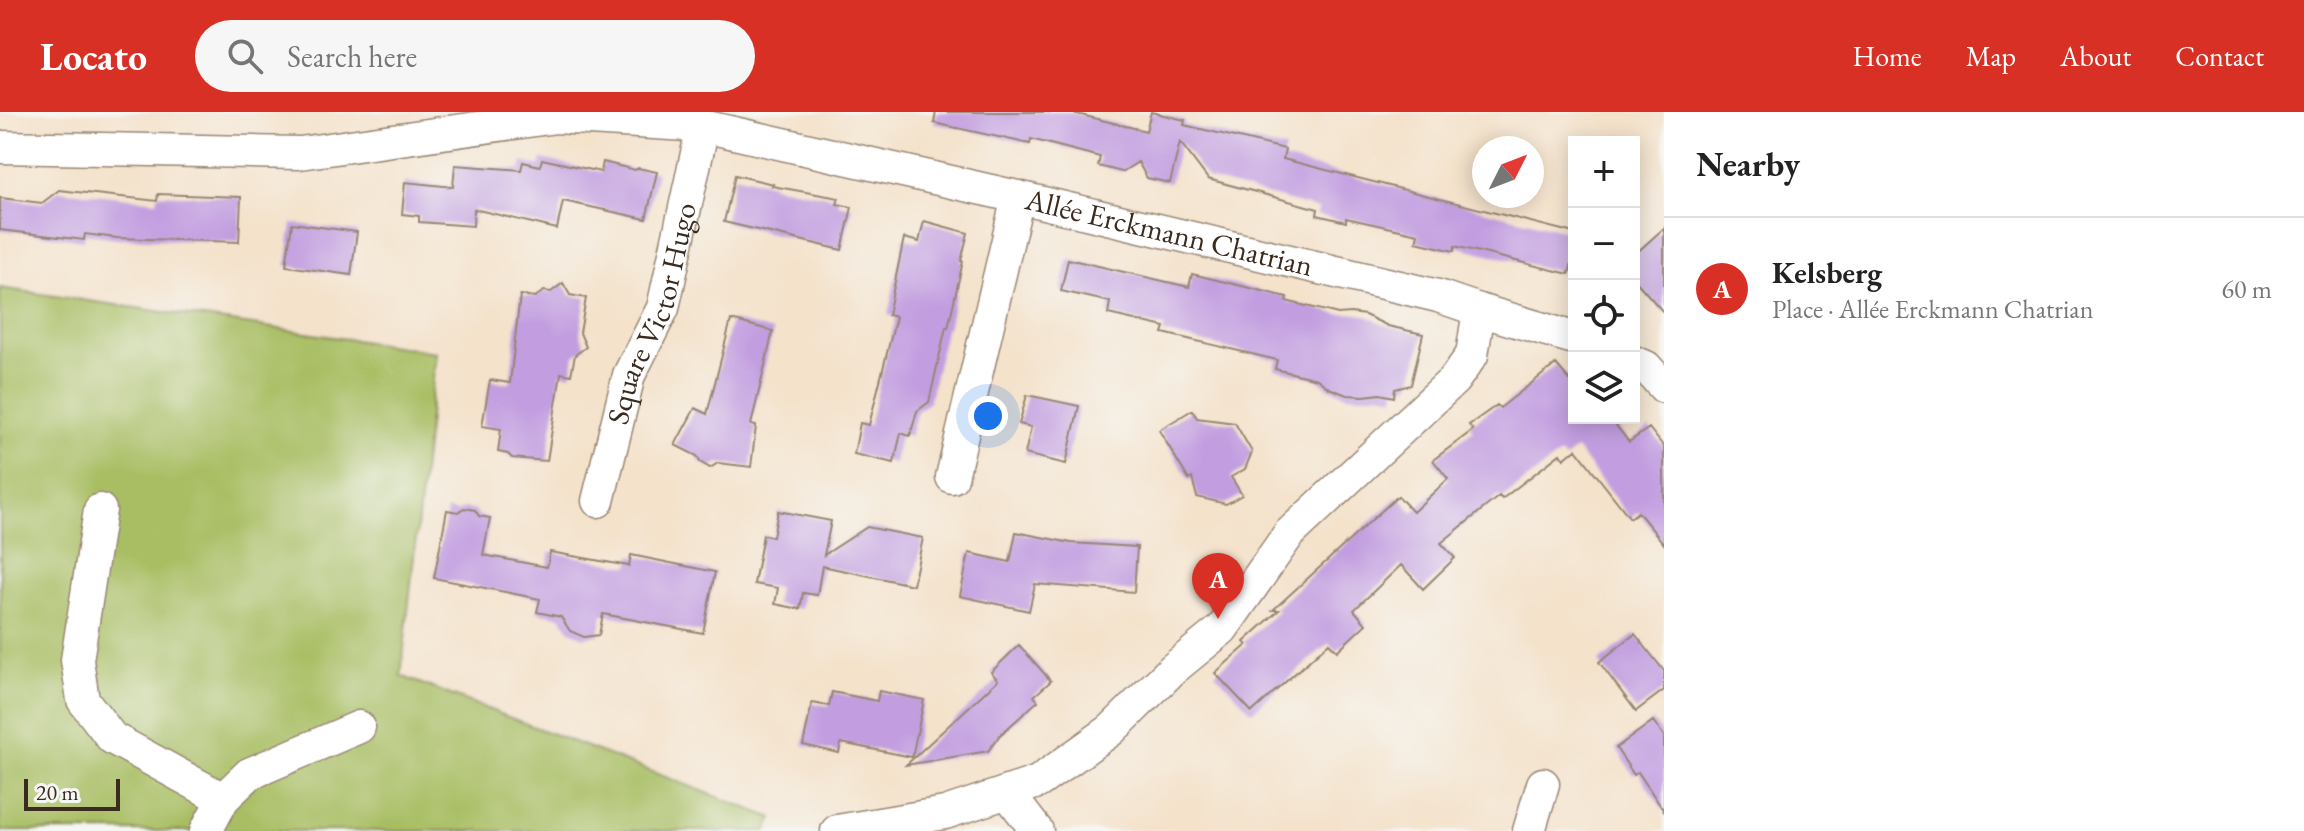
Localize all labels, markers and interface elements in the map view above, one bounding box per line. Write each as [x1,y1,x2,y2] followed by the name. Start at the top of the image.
[195,20,755,92] search box
[40,32,147,81] text: Locato
[223,34,267,78] icon: search
[287,37,417,76] text: Search here
[1852,38,1922,74] text: Home
[1966,38,2016,74] text: Map
[2060,38,2131,74] text: About
[2175,38,2264,74] text: Contact
[1472,136,1544,208] north arrow
[1568,136,1640,424] map controls
[1568,136,1640,208] button: +
[1696,142,1800,186] text: Nearby
[1021,179,1317,285] street label: Allée Erckmann Chatrian
[598,199,705,428] street label: Square Victor Hugo
[1568,208,1640,280] button: −
[1772,253,1882,292] text: Kelsberg
[1713,272,1731,306] text: A
[2222,272,2272,306] text: 60 m
[1568,280,1640,352] button: locate
[1772,292,2093,326] text: Place · Allée Erckmann Chatrian
[1568,352,1640,424] button: layers
[968,396,1008,436] your location
[1192,553,1244,619] pin: A
[24,775,120,811] scale bar
[36,778,79,807] text: 20 m

